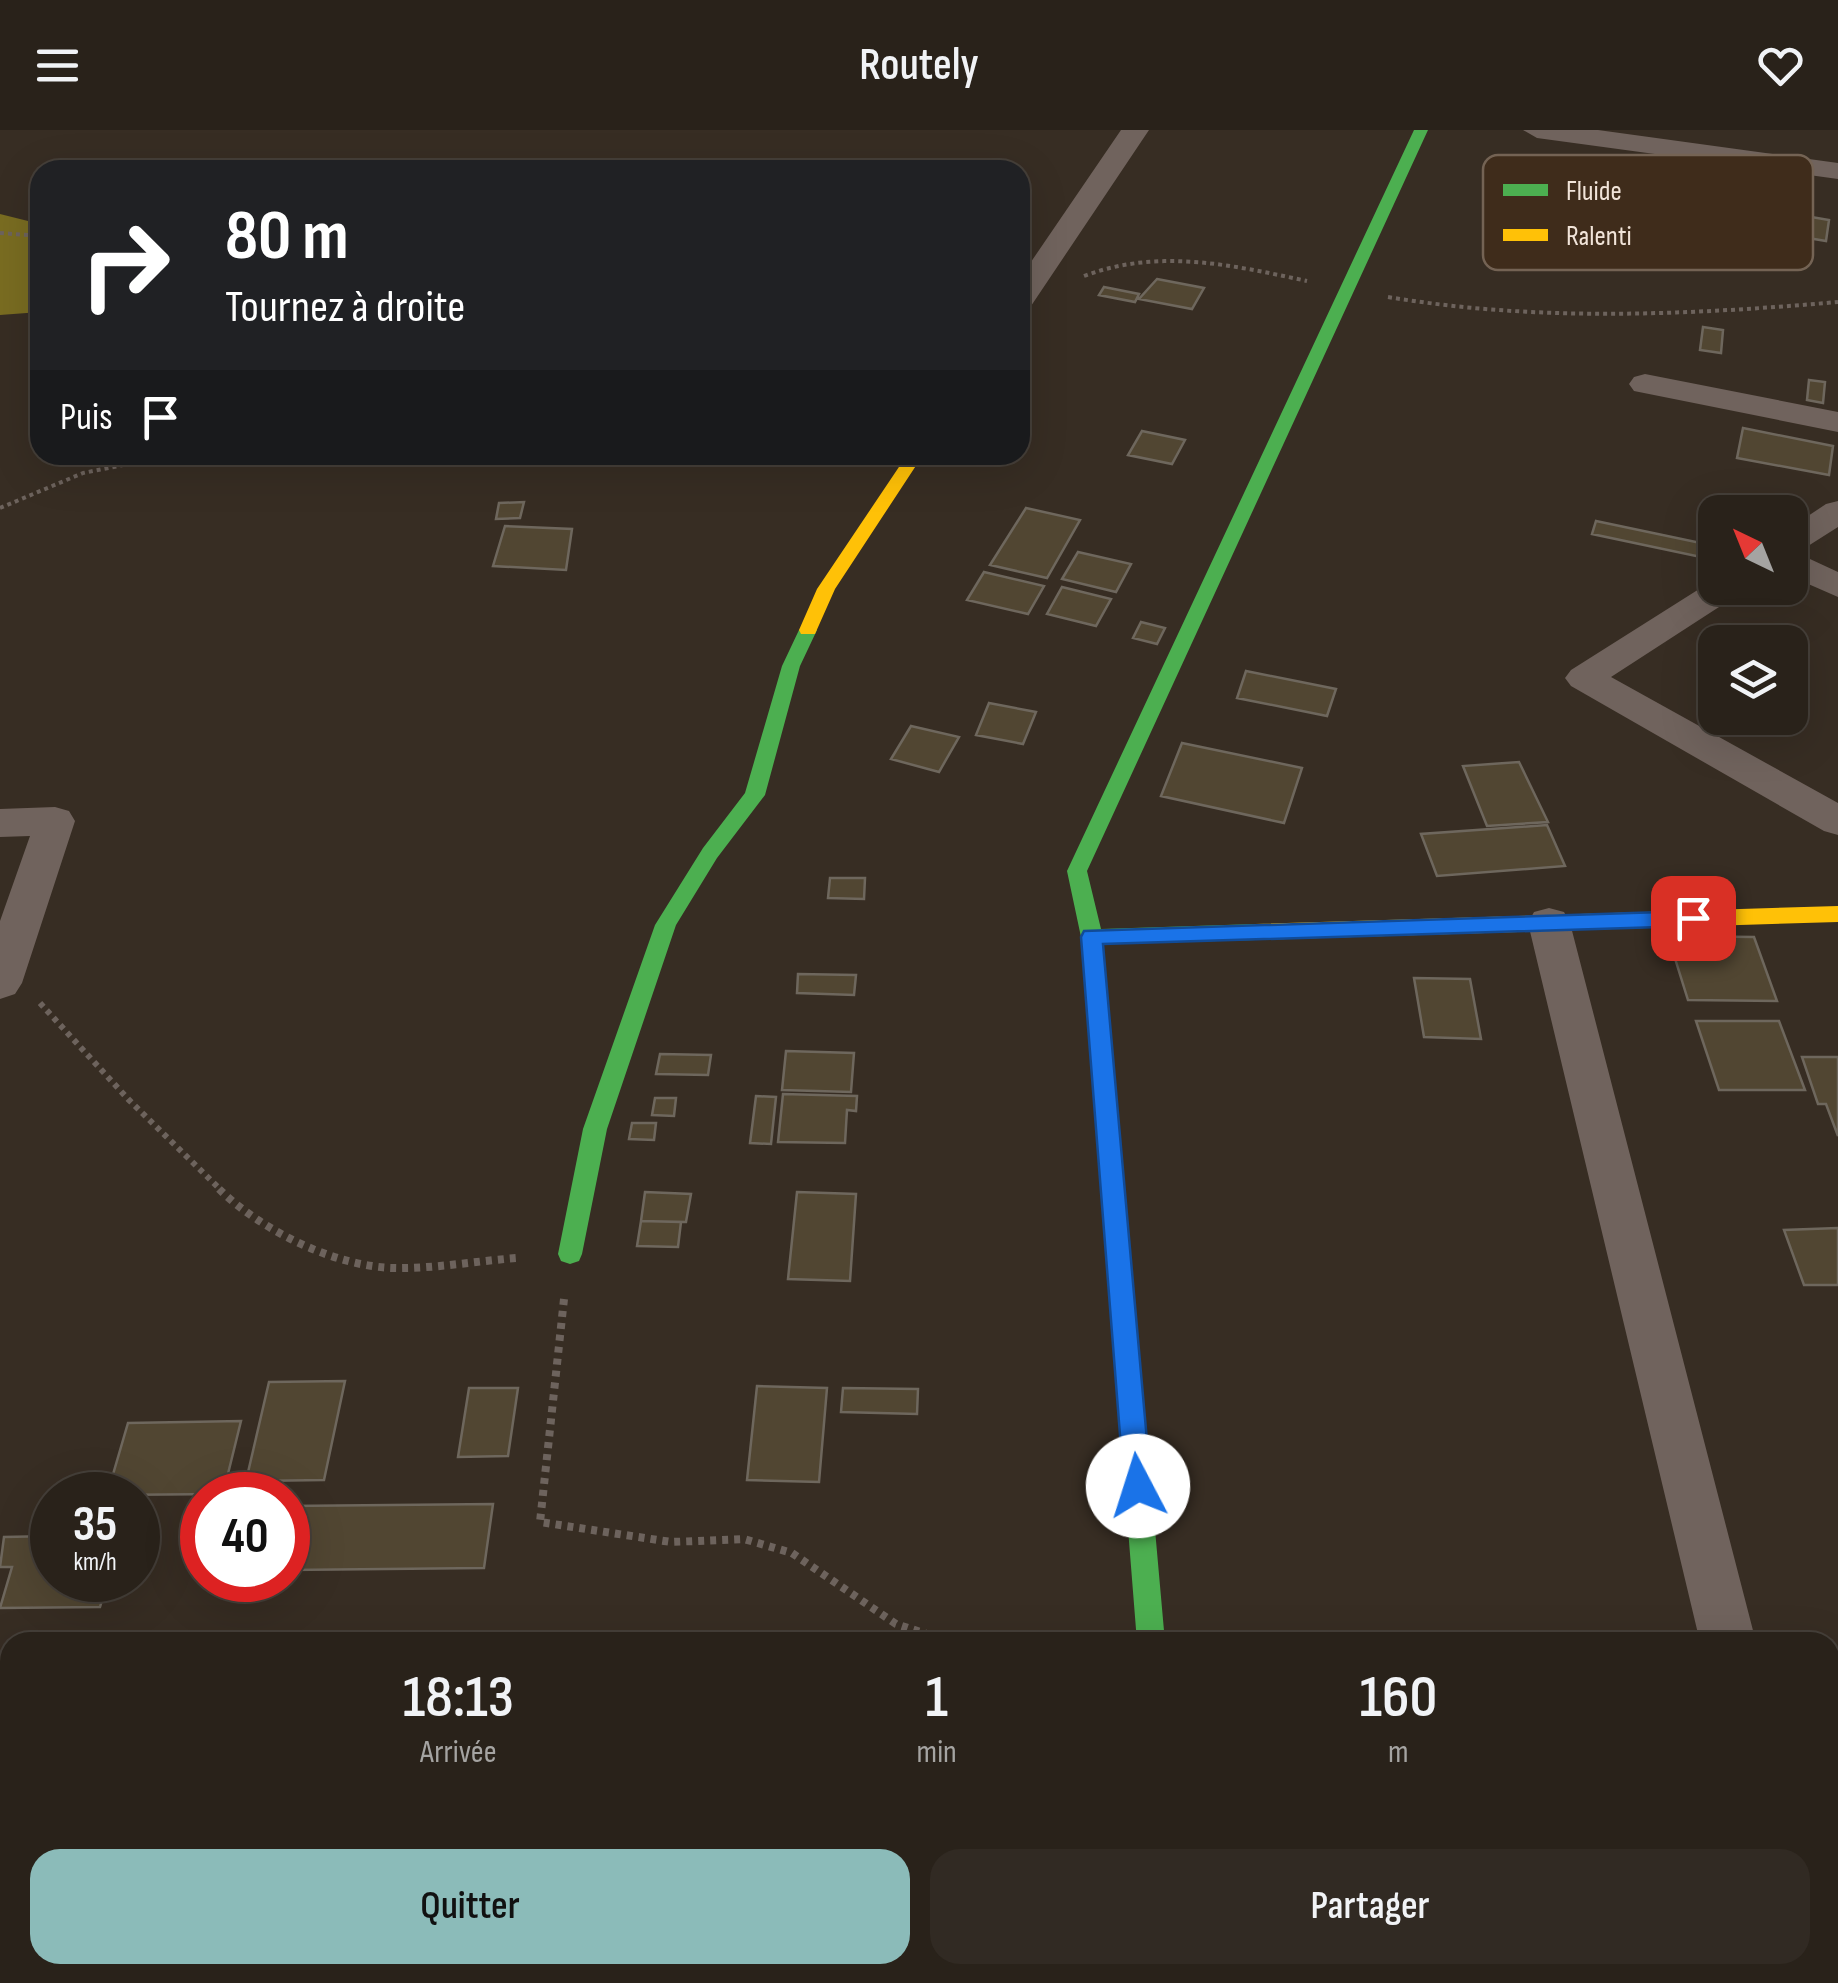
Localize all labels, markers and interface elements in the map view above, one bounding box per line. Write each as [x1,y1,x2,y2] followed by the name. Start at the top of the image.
[30,38,85,93] icon: menu
[859,38,979,93] text: Routely
[1753,38,1808,93] icon: heart
[1483,155,1813,270] legend
[1566,175,1622,208] text: Fluide
[225,195,349,279] text: 80 m
[60,200,190,330] icon: right
[1566,220,1632,253] text: Ralenti
[225,280,465,335] text: Tournez à droite
[133,390,188,445] icon: arrive
[60,395,113,440] text: Puis
[1698,495,1808,605] north arrow
[1698,495,1808,735] map controls
[1698,625,1808,735] button: layers
[1651,876,1736,961] pin
[1666,891,1721,946] icon: arrive
[1086,1434,1190,1538] position arrow
[180,1472,310,1602] speed limit sign: 40
[73,1495,117,1555] text: 35
[73,1547,117,1578] text: km/h
[403,1662,514,1734] text: 18:13
[925,1662,948,1734] text: 1
[1360,1662,1437,1734] text: 160
[420,1733,497,1772] text: Arrivée
[917,1733,957,1772] text: min
[1388,1733,1409,1772] text: m
[30,1849,910,1964] button: Quitter
[930,1849,1810,1964] button: Partager

